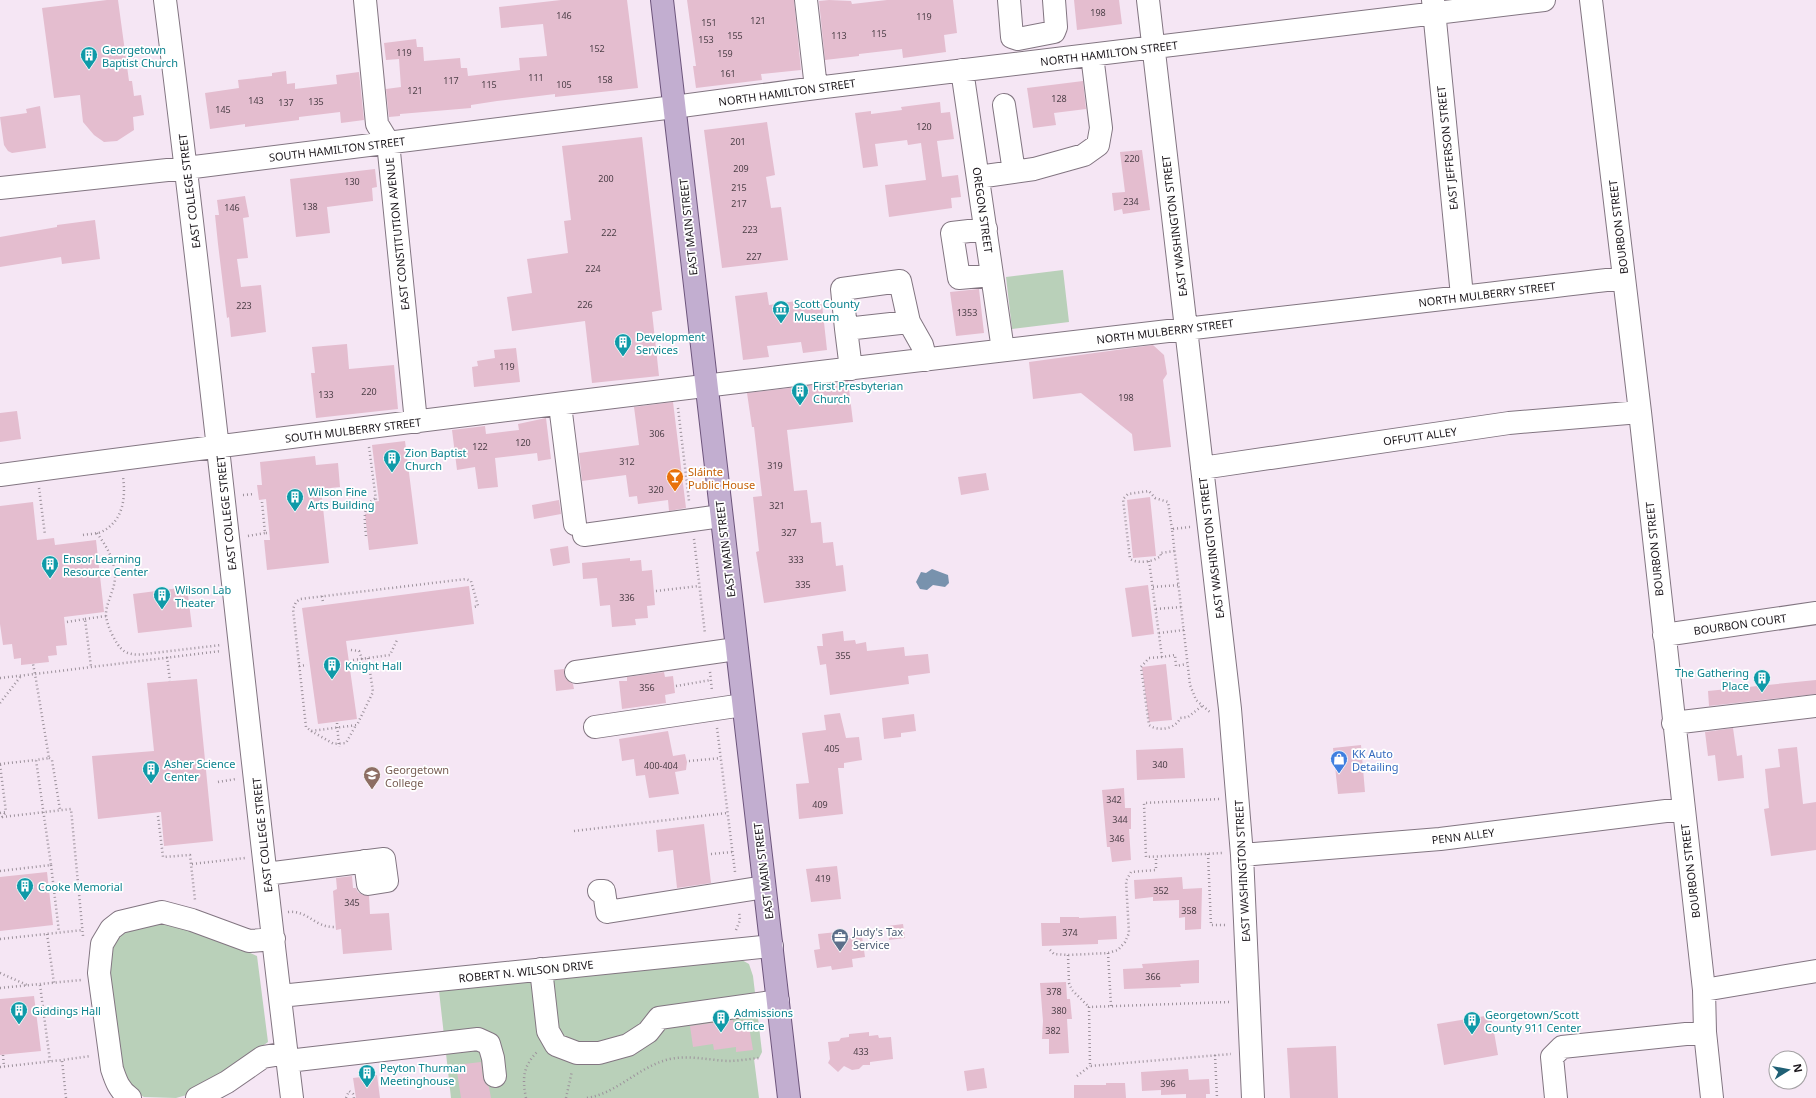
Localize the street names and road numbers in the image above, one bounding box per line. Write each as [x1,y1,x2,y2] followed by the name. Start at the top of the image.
[1039,37,1179,69] street label: NORTH HAMILTON STREET
[717,75,857,109] street label: NORTH HAMILTON STREET
[1433,85,1461,211] street label: EAST JEFFERSON STREET
[175,133,203,249] street label: EAST COLLEGE STREET
[268,133,406,165] street label: SOUTH HAMILTON STREET
[1158,154,1190,298] street label: EAST WASHINGTON STREET
[382,157,412,311] street label: EAST CONSTITUTION AVENUE
[970,166,996,254] street label: OREGON STREET
[675,178,701,276] street label: EAST MAIN STREET
[1605,179,1631,275] street label: BOURBON STREET
[1418,278,1556,310] street label: NORTH MULBERRY STREET
[1096,315,1234,347] street label: NORTH MULBERRY STREET
[284,414,422,446] street label: SOUTH MULBERRY STREET
[1382,423,1459,449] street label: OFFUTT ALLEY
[213,455,239,571] street label: EAST COLLEGE STREET
[1195,476,1227,620] street label: EAST WASHINGTON STREET
[712,500,738,598] street label: EAST MAIN STREET
[1642,501,1666,597] street label: BOURBON STREET
[1692,610,1788,638] street label: BOURBON COURT
[249,777,275,893] street label: EAST COLLEGE STREET
[1231,800,1253,942] street label: EAST WASHINGTON STREET
[750,822,776,920] street label: EAST MAIN STREET
[1677,823,1703,919] street label: BOURBON STREET
[1431,825,1496,847] street label: PENN ALLEY
[458,956,594,986] street label: ROBERT N. WILSON DRIVE

